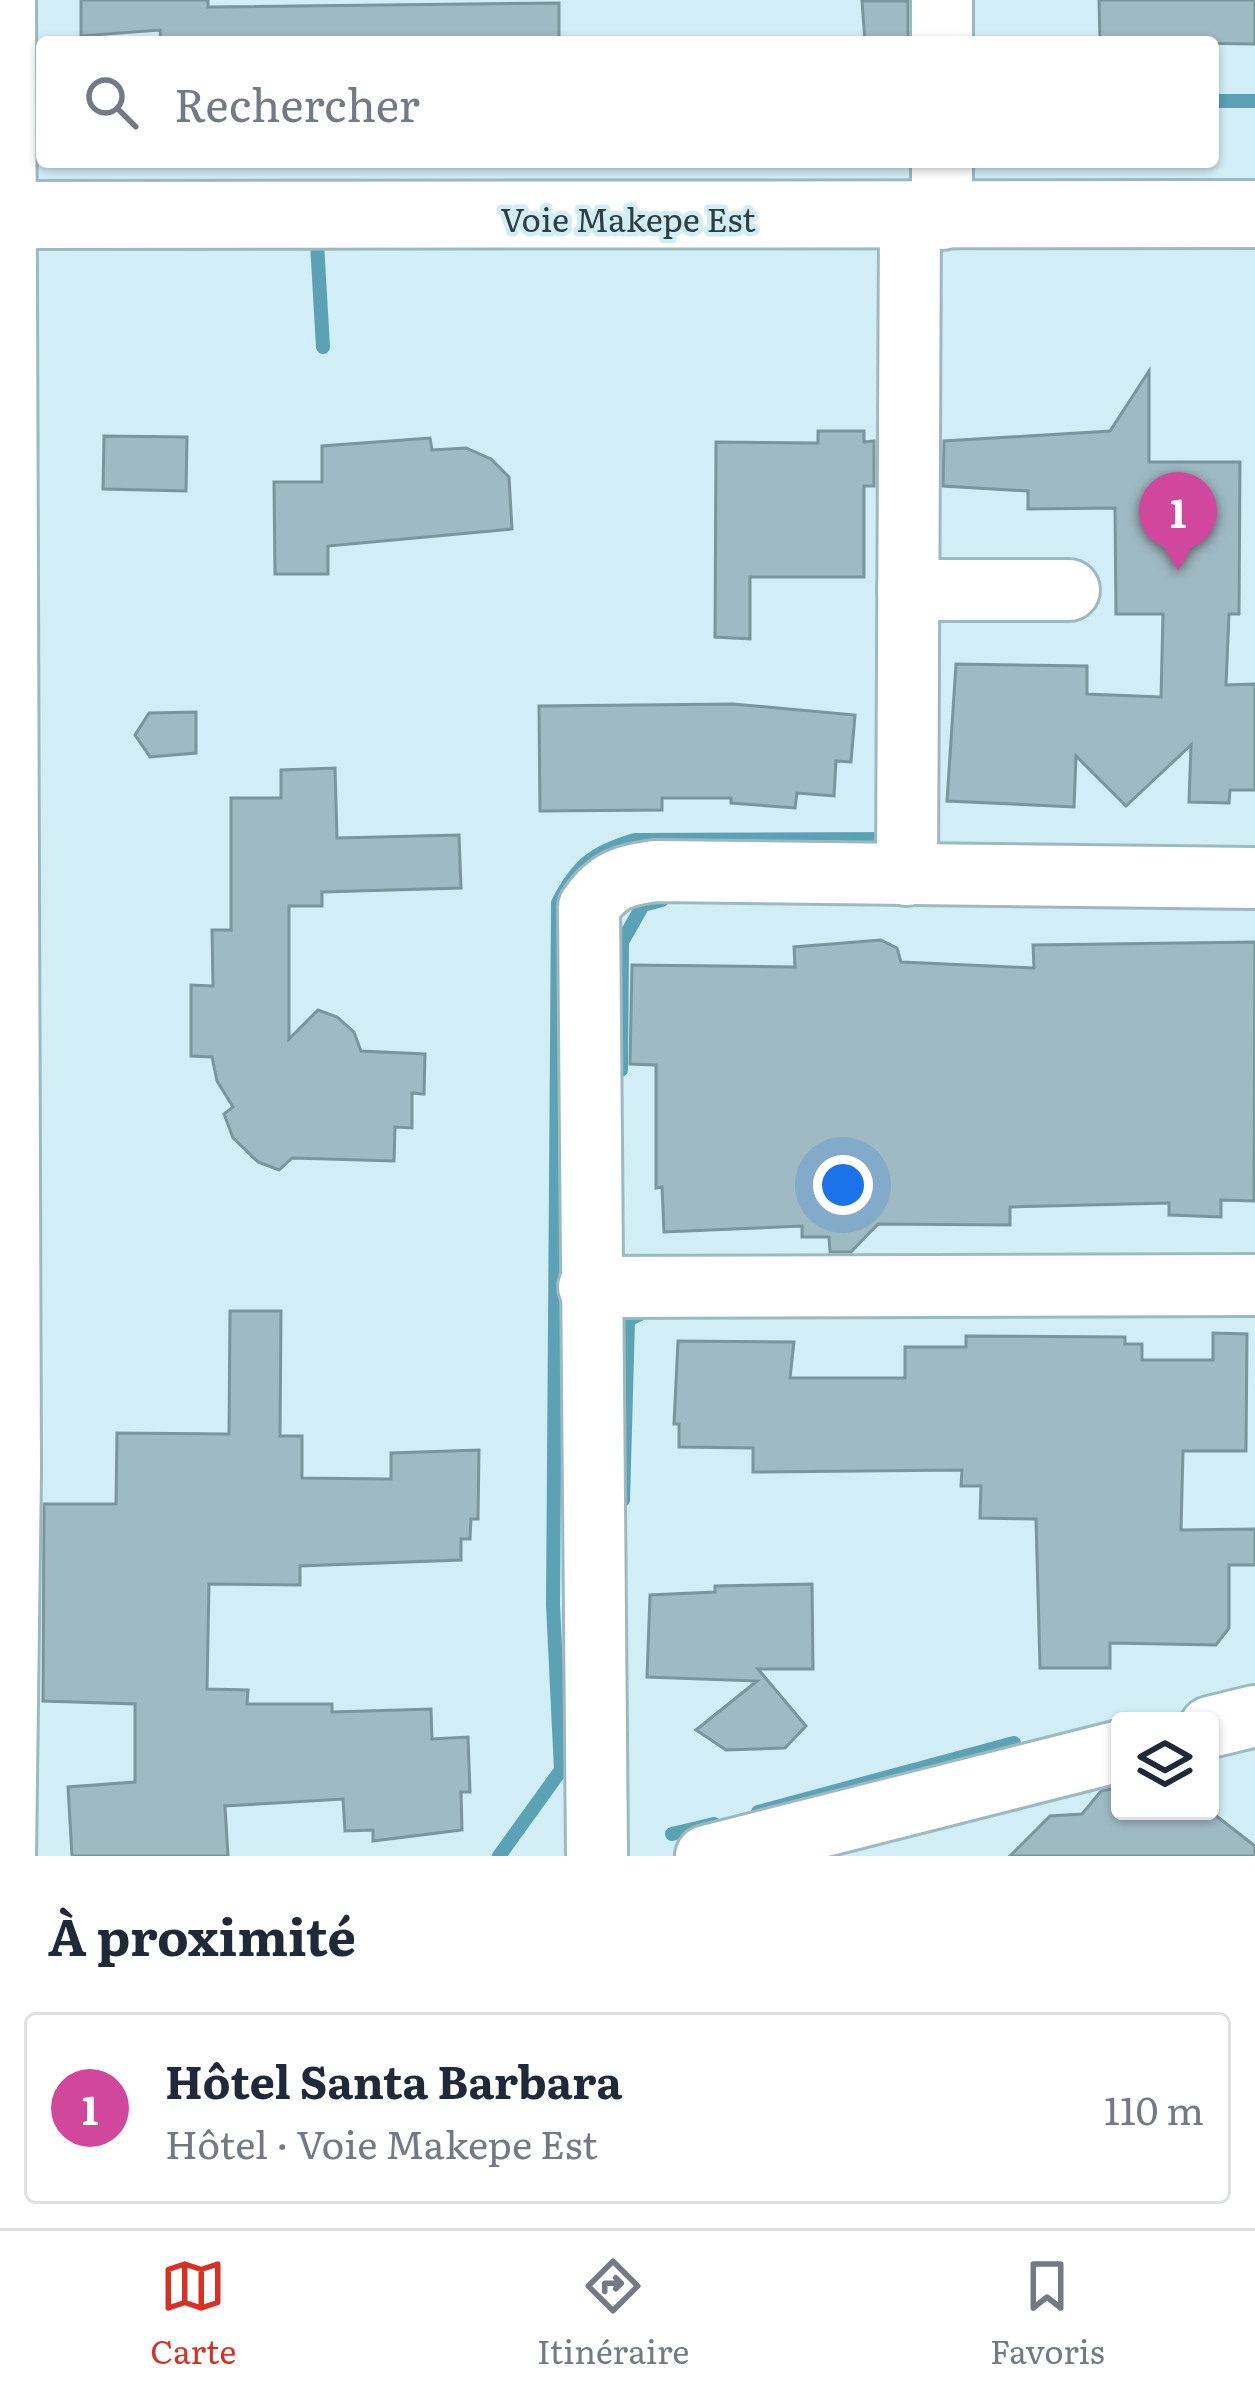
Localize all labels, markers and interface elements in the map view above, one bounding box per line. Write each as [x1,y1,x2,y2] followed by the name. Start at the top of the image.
[36,36,1219,168] search box
[78,69,144,135] icon: search
[174,69,420,136] text: Rechercher
[501,193,756,242] street label: Voie Makepe Est
[1139,472,1217,571] pin: 1
[813,1155,873,1215] your location
[1111,1712,1219,1820] map controls
[1111,1712,1219,1820] button: layers
[48,1896,356,1972] text: À proximité
[165,2046,622,2113] text: Hôtel Santa Barbara
[82,2079,98,2137] text: 1
[1104,2079,1204,2137] text: 110 m
[165,2113,598,2171] text: Hôtel · Voie Makepe Est
[150,2253,236,2374] tab: Carte
[537,2253,689,2374] tab: Itinéraire
[990,2253,1105,2374] tab: Favoris

